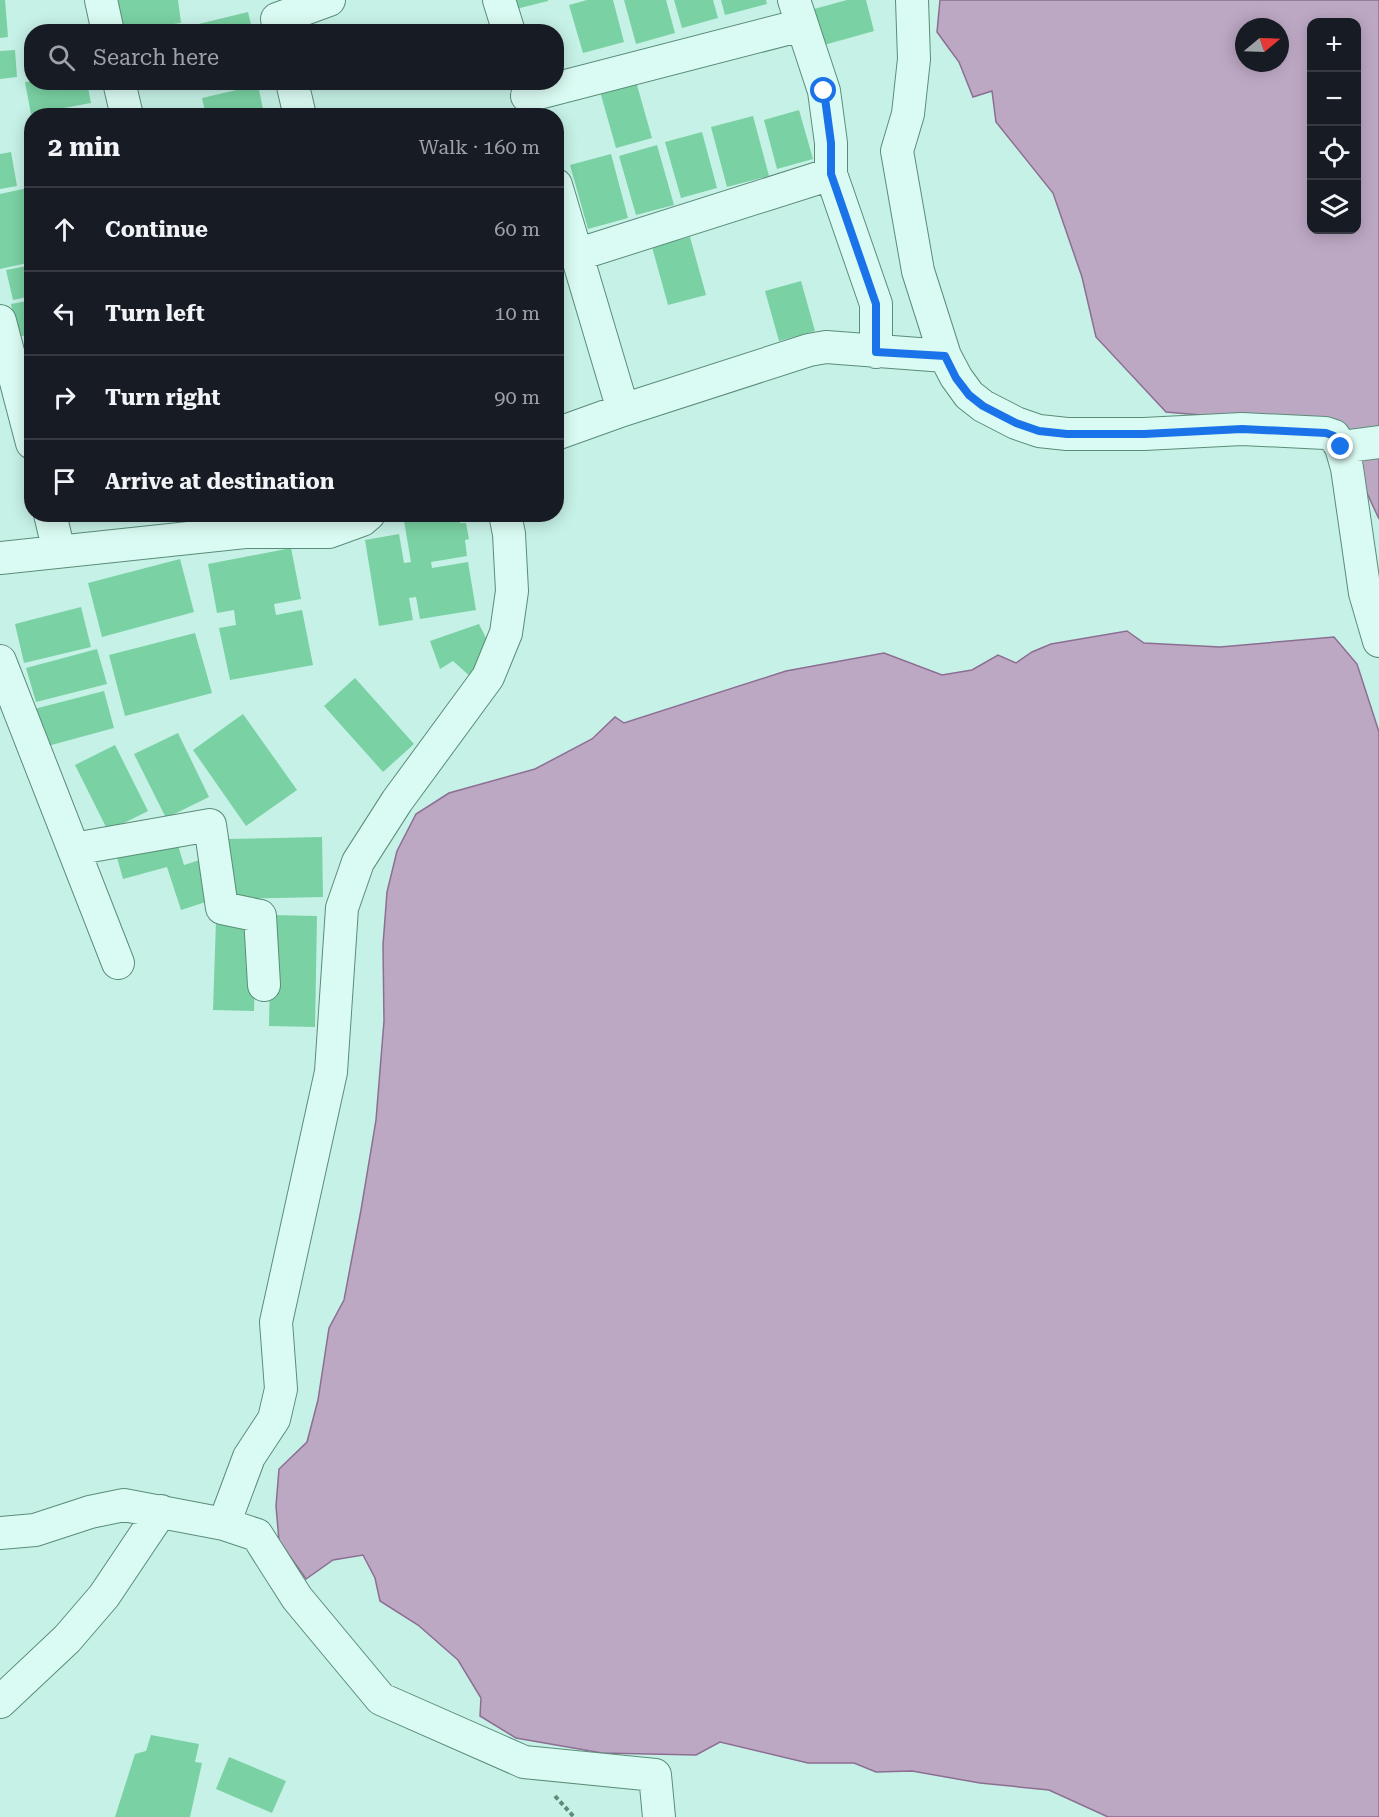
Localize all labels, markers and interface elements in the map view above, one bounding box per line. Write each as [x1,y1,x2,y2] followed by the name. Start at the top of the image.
[1235,18,1289,72] north arrow
[1307,18,1361,234] map controls
[1307,18,1361,72] button: +
[24,24,564,90] search box
[45,41,78,74] icon: search
[93,45,219,70] text: Search here
[1307,72,1361,126] button: −
[810,77,836,103] route start
[1307,126,1361,180] button: locate
[48,132,120,162] text: 2 min
[419,135,540,159] text: Walk · 160 m
[1307,180,1361,234] button: layers
[48,213,81,246] icon: ahead
[105,217,208,242] text: Continue
[494,217,540,241] text: 60 m
[48,297,81,330] icon: left
[105,301,205,326] text: Turn left
[494,301,540,325] text: 10 m
[48,381,81,414] icon: right
[105,385,220,410] text: Turn right
[494,385,540,409] text: 90 m
[1327,433,1353,459] route end
[48,465,81,498] icon: arrive
[105,469,334,494] text: Arrive at destination

